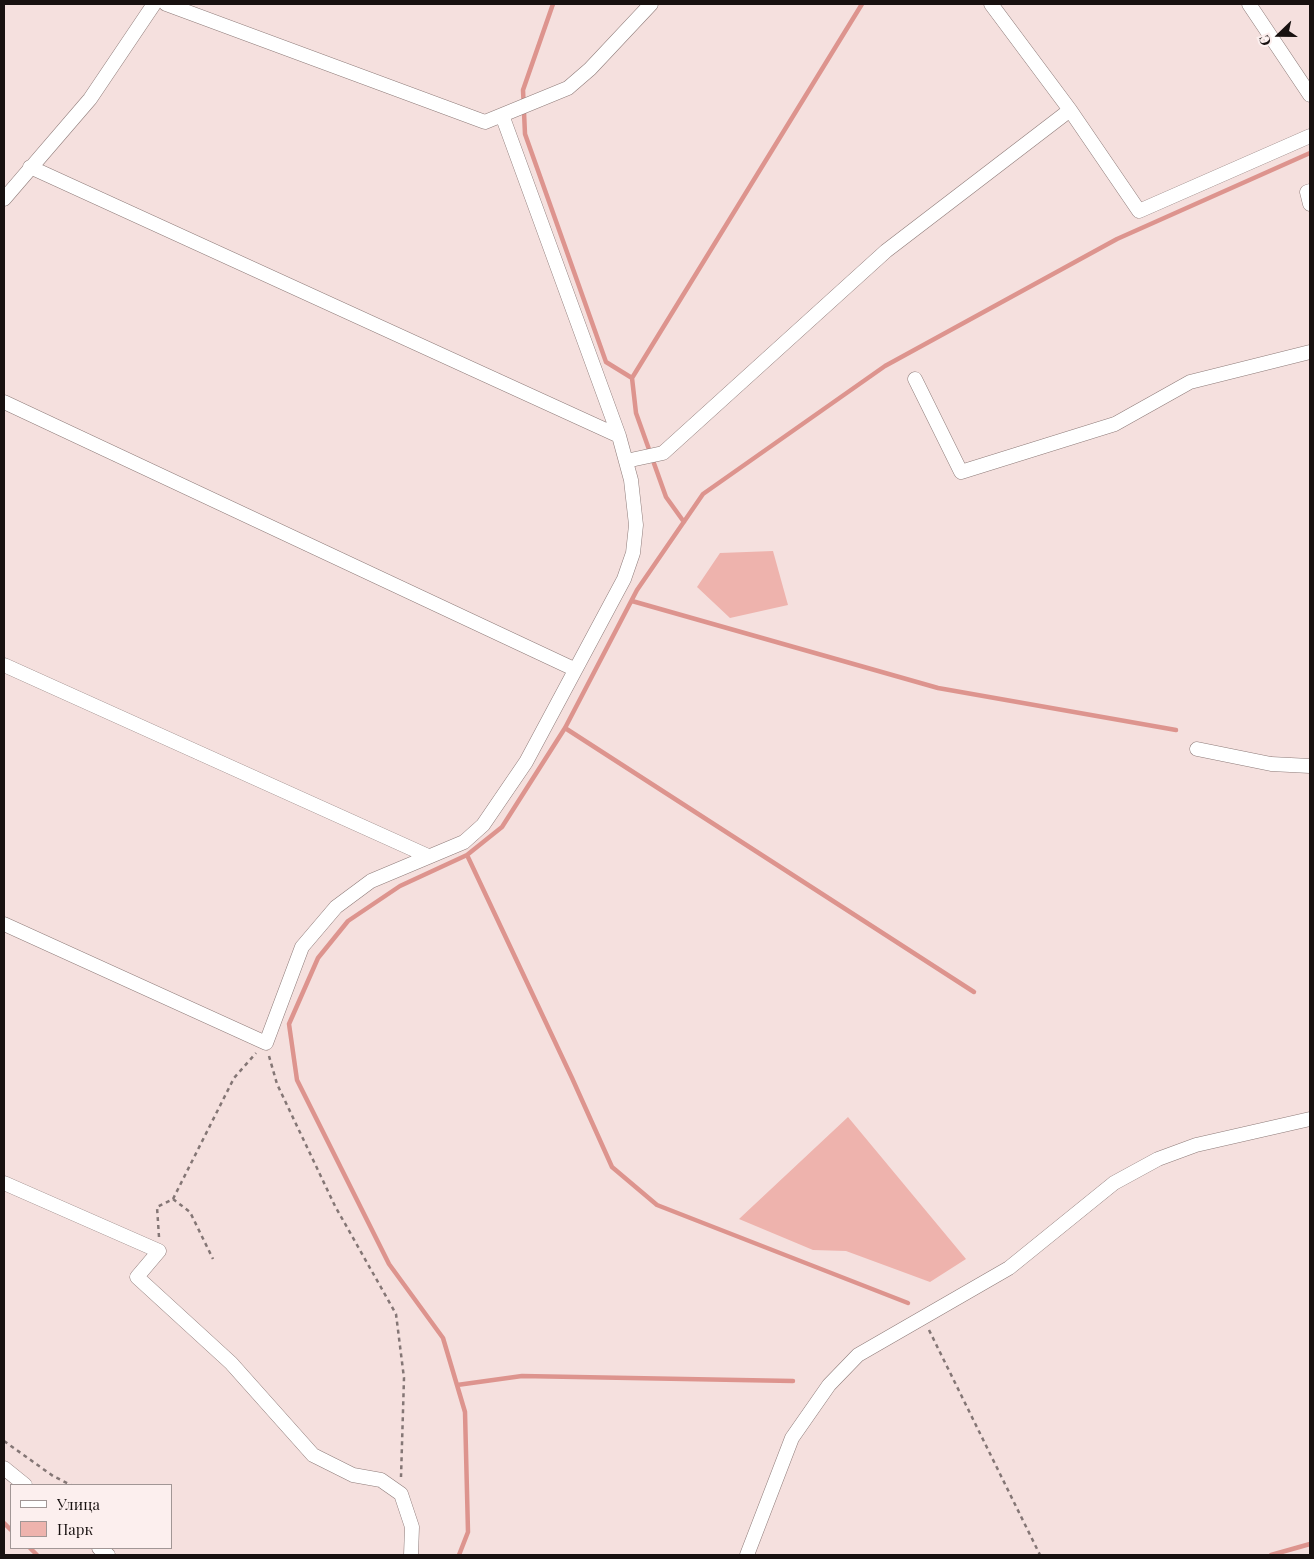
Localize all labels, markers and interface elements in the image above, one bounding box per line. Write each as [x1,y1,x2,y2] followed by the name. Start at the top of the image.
[1254,10,1304,60] north arrow
[1254,33,1275,49] text: С
[10,1484,172,1549] legend
[57,1494,100,1514] text: Улица
[57,1519,93,1539] text: Парк

